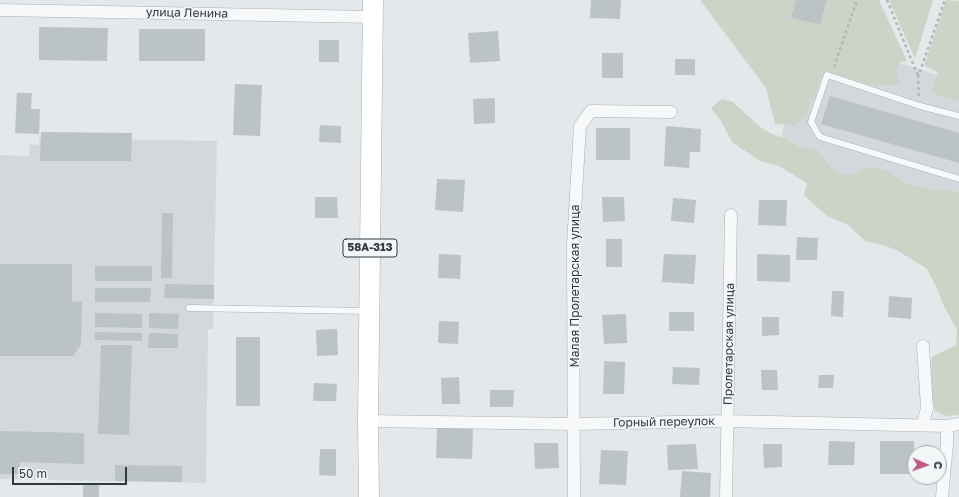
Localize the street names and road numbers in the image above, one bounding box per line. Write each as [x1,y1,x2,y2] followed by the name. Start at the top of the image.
[146,5,228,21] street label: улица Ленина
[568,205,582,367] street label: Малая Пролетарская улица
[343,239,397,257] road number: 58А-313
[721,283,737,405] street label: Пролетарская улица
[613,414,715,430] street label: Горный переулок

